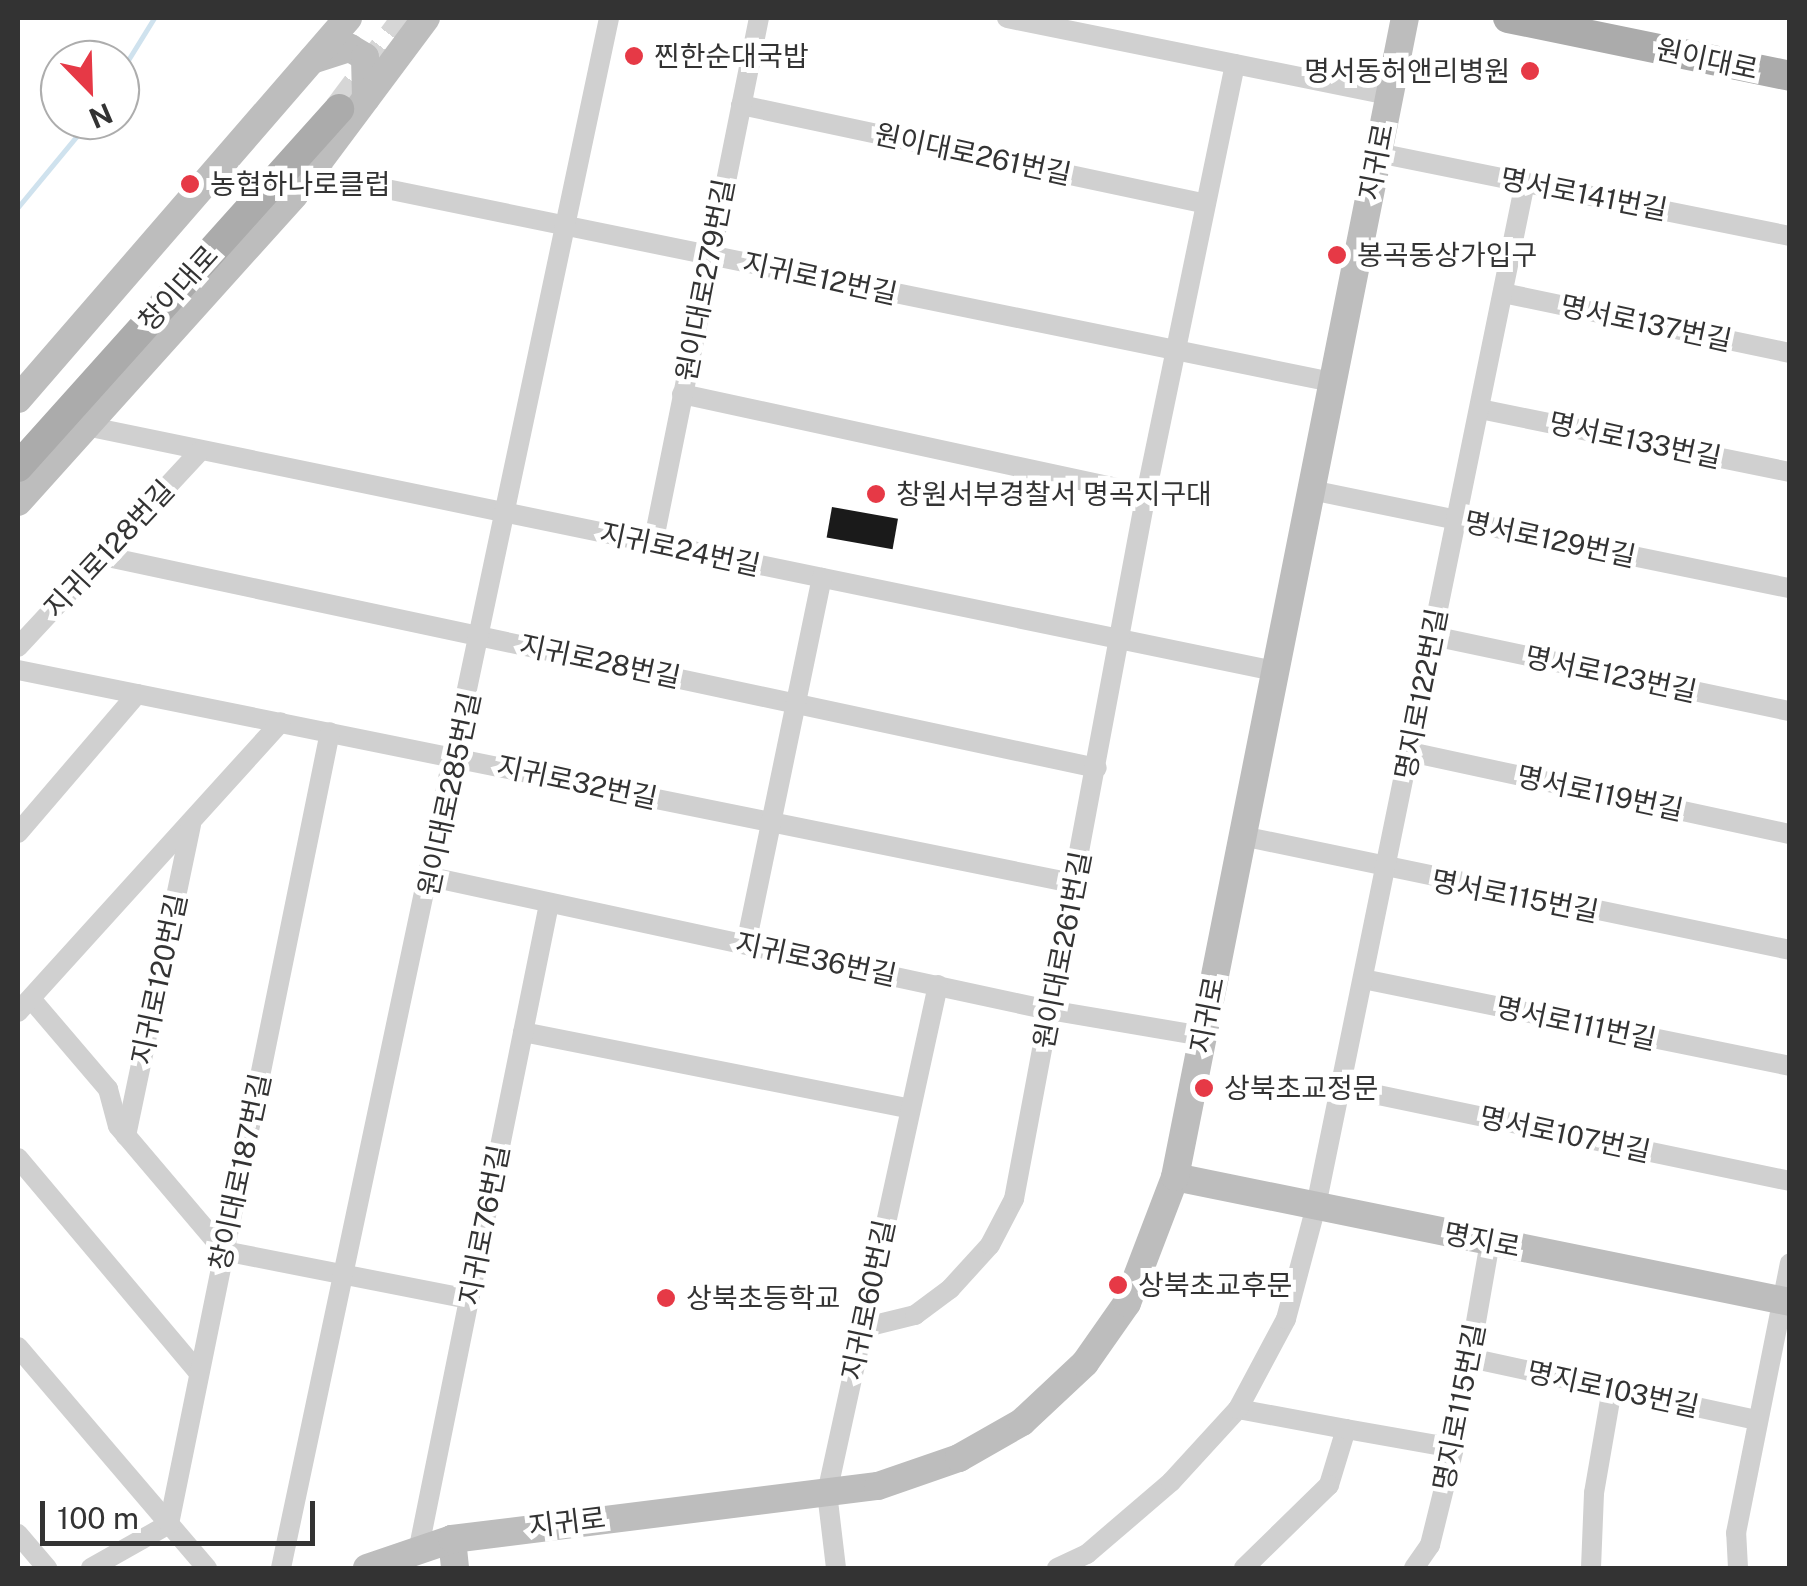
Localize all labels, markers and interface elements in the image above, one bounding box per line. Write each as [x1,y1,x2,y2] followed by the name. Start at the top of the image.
[1653,32,1761,86] street label: 원이대로
[654,39,809,73] place label: 찐한순대국밥
[40,40,140,140] north arrow
[623,45,645,67] marker: 찐한순대국밥
[1304,54,1510,88] place label: 명서동허앤리병원
[1519,60,1541,82] marker: 명서동허앤리병원
[85,97,118,136] text: N
[872,117,1074,191] street label: 원이대로261번길
[1352,121,1400,203] street label: 지귀로
[1498,161,1670,227] street label: 명서로141번길
[210,167,390,201] place label: 농협하나로클럽
[179,173,201,195] marker: 농협하나로클럽
[669,176,741,384] street label: 원이대로279번길
[131,238,225,338] street label: 창이대로
[1357,238,1537,272] place label: 봉곡동상가입구
[1326,244,1348,266] marker: 봉곡동상가입구
[740,245,900,311] street label: 지귀로12번길
[1557,288,1735,358] street label: 명서로137번길
[1546,405,1724,475] street label: 명서로133번길
[37,474,181,624] street label: 지귀로128번길
[896,477,1212,511] place label: 창원서부경찰서 명곡지구대
[865,483,887,505] marker: 창원서부경찰서 명곡지구대
[1461,504,1639,574] street label: 명서로129번길
[597,516,763,582] street label: 지귀로24번길
[1388,606,1454,782] street label: 명지로122번길
[516,628,684,694] street label: 지귀로28번길
[1522,639,1700,709] street label: 명서로123번길
[411,689,487,899] street label: 원이대로285번길
[494,749,660,815] street label: 지귀로32번길
[1514,759,1686,827] street label: 명서로119번길
[1026,849,1098,1051] street label: 원이대로261번길
[1429,863,1601,929] street label: 명서로115번길
[124,890,194,1068] street label: 지귀로120번길
[732,926,900,992] street label: 지귀로36번길
[1183,974,1231,1056] street label: 지귀로
[1493,990,1659,1056] street label: 명서로111번길
[203,1071,277,1273] street label: 창이대로187번길
[1224,1071,1379,1105] place label: 상북초교정문
[1193,1077,1215,1099] marker: 상북초교정문
[1477,1100,1653,1168] street label: 명서로107번길
[452,1142,516,1308] street label: 지귀로76번길
[1441,1216,1523,1264] street label: 명지로
[835,1217,901,1383] street label: 지귀로60번길
[1138,1268,1293,1302] place label: 상북초교후문
[1107,1274,1129,1296] marker: 상북초교후문
[686,1281,841,1315] place label: 상북초등학교
[655,1287,677,1309] marker: 상북초등학교
[1426,1321,1492,1493] street label: 명지로115번길
[1524,1354,1702,1424] street label: 명지로103번길
[45,1481,320,1543] scale bar
[57,1500,139,1536] text: 100 m
[527,1501,607,1543] street label: 지귀로

